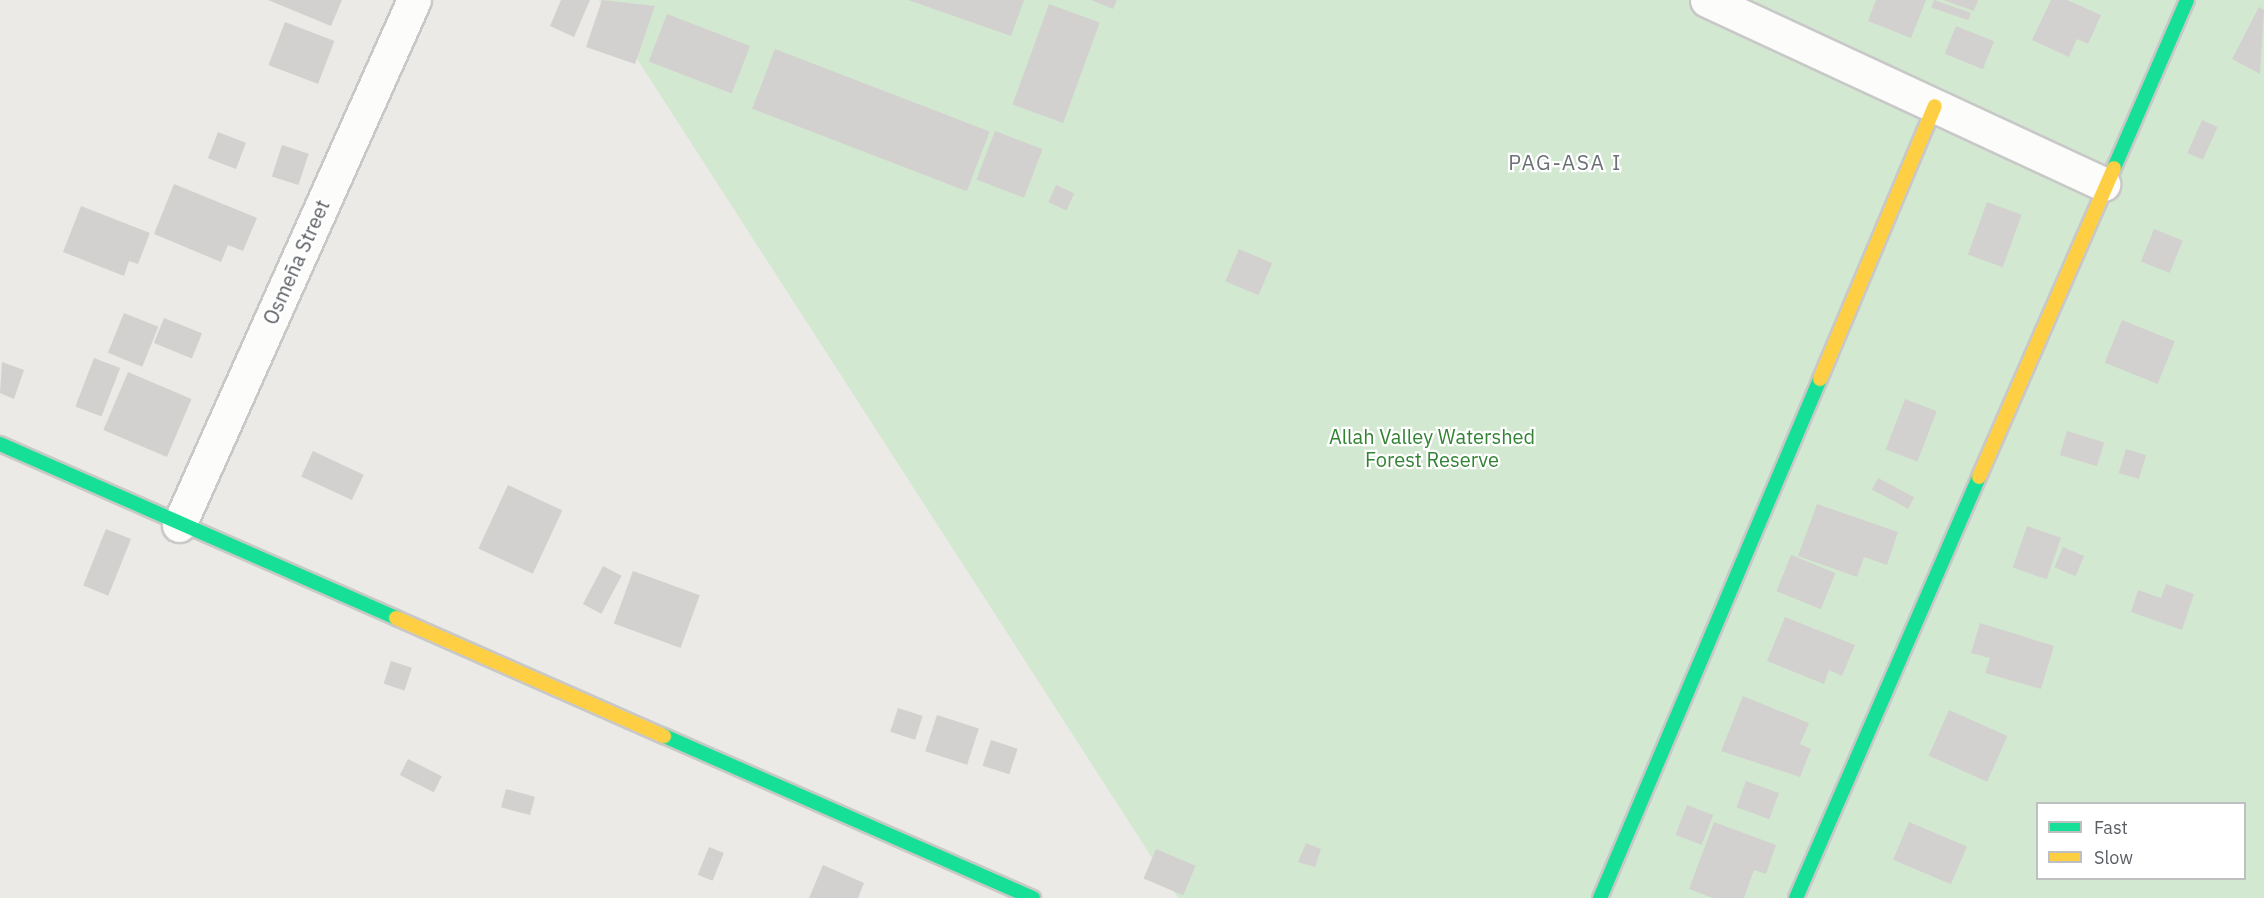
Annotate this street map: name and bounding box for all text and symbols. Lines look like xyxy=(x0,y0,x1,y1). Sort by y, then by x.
district label: PAG-ASA I xyxy=(1508,149,1622,175)
street label: Osmeña Street xyxy=(258,196,334,328)
park label: Allah Valley Watershed Forest Reserve xyxy=(1329,425,1535,472)
legend xyxy=(2036,802,2246,880)
text: Fast xyxy=(2094,816,2128,839)
text: Slow xyxy=(2094,846,2133,869)

